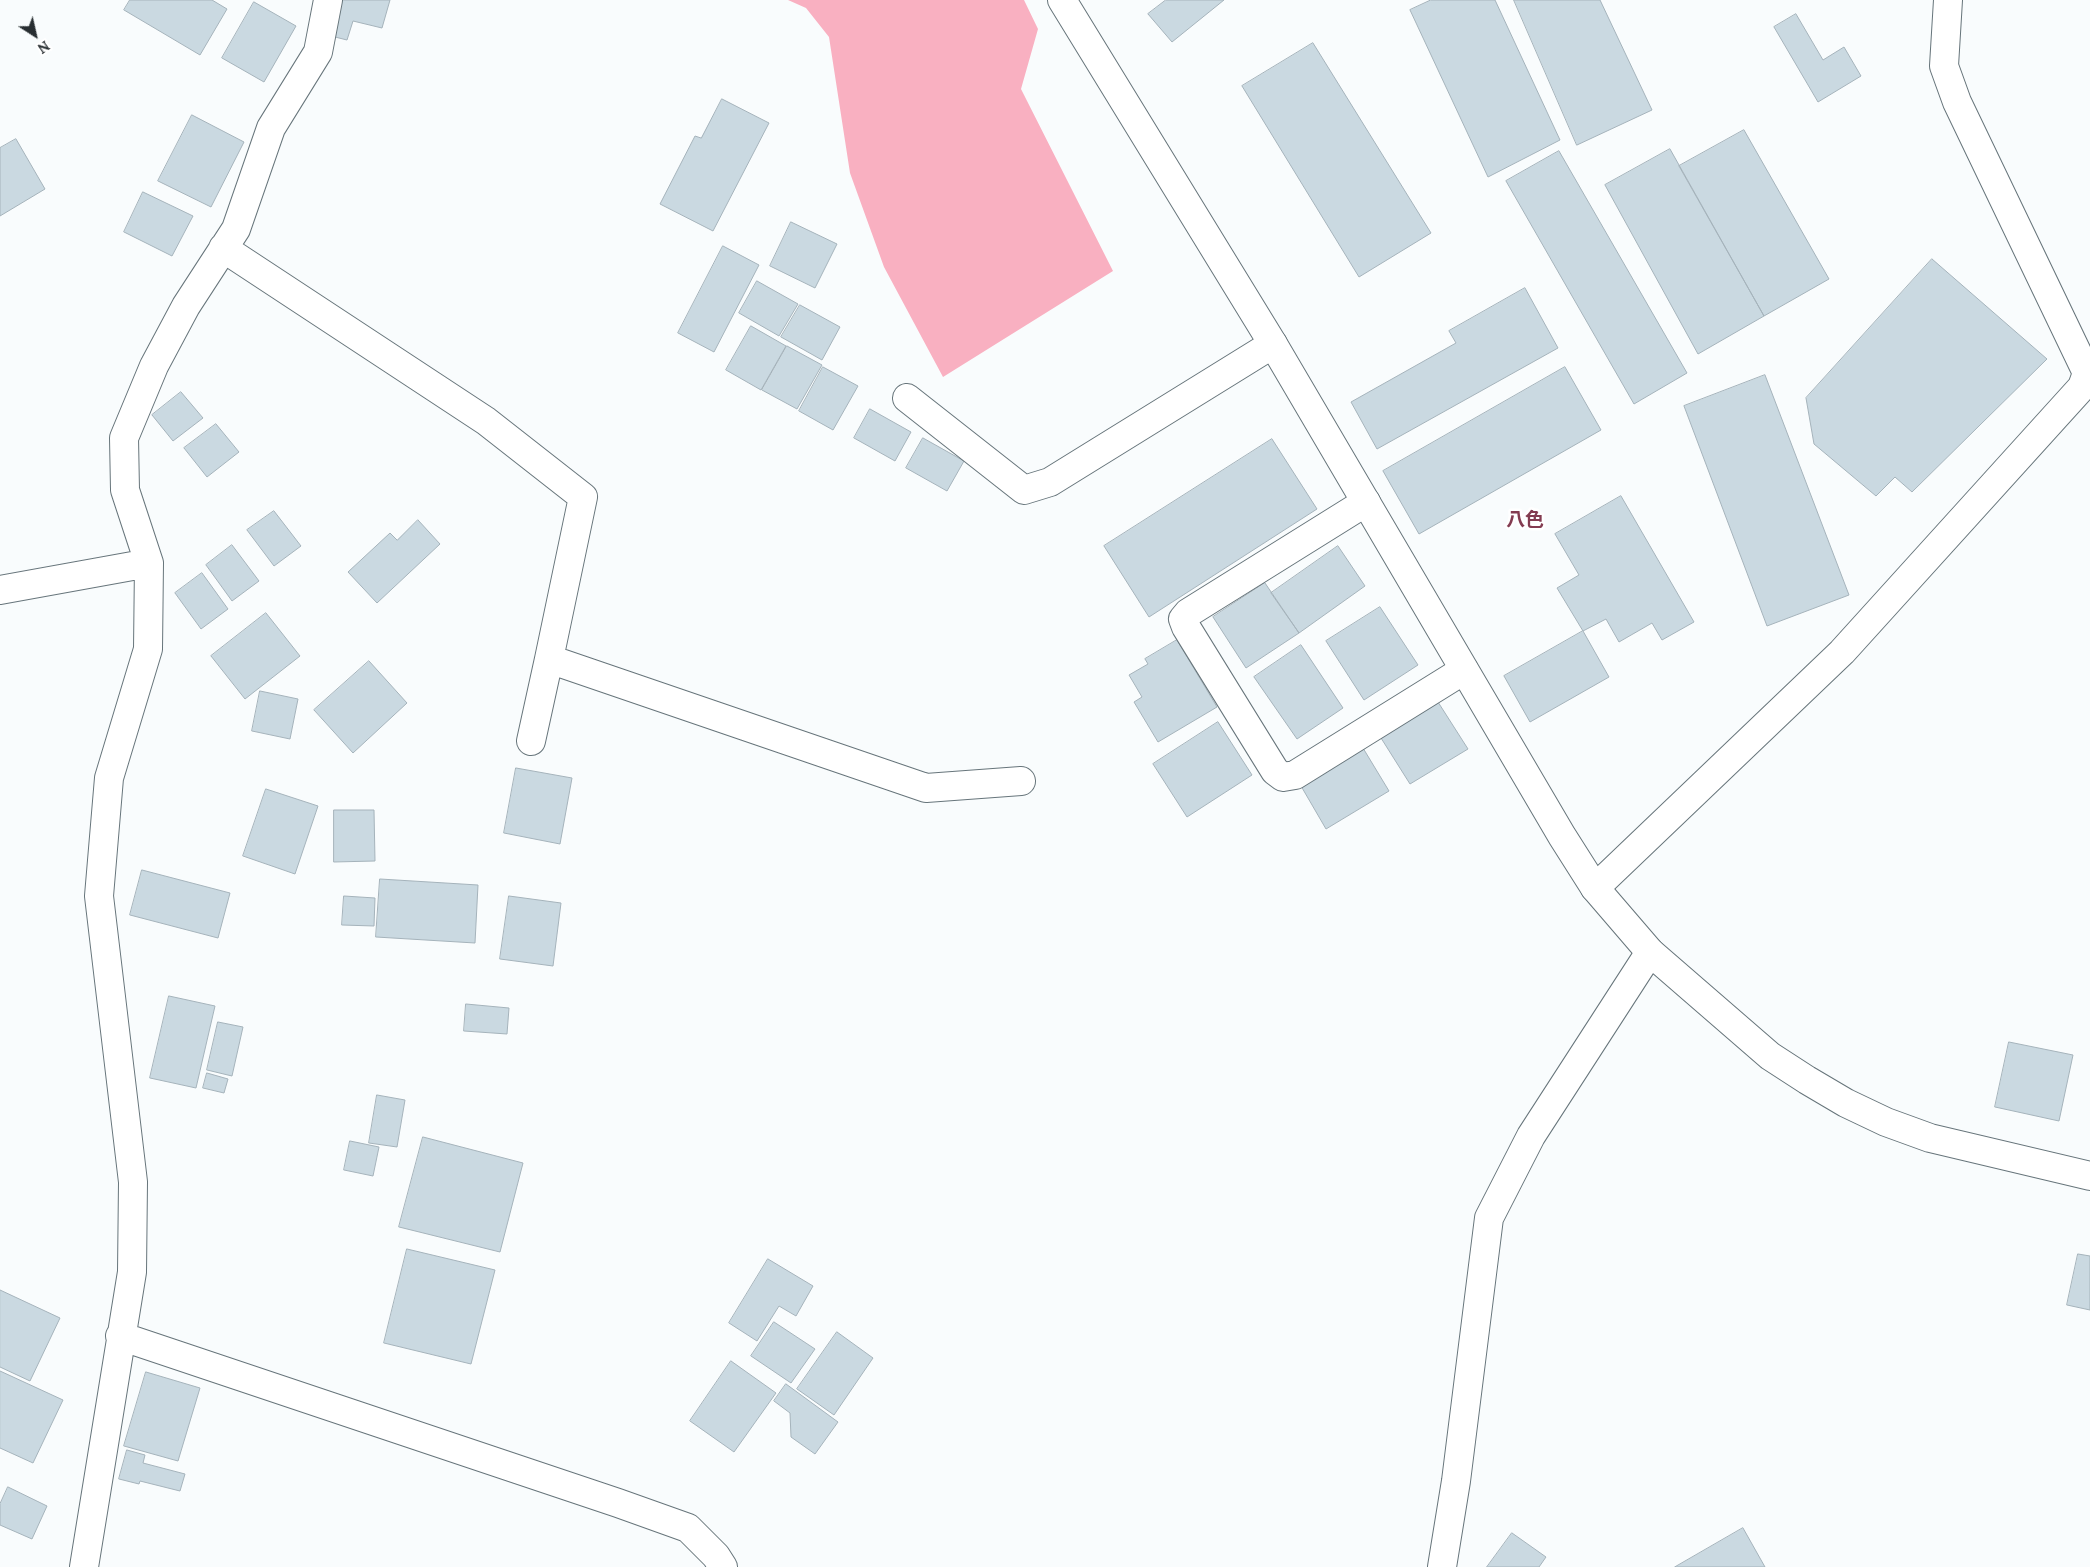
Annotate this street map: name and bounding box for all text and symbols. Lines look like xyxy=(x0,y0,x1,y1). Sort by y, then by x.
north arrow xyxy=(10,10,60,60)
text: N xyxy=(34,37,53,58)
district label: 八色 xyxy=(1506,510,1544,532)

